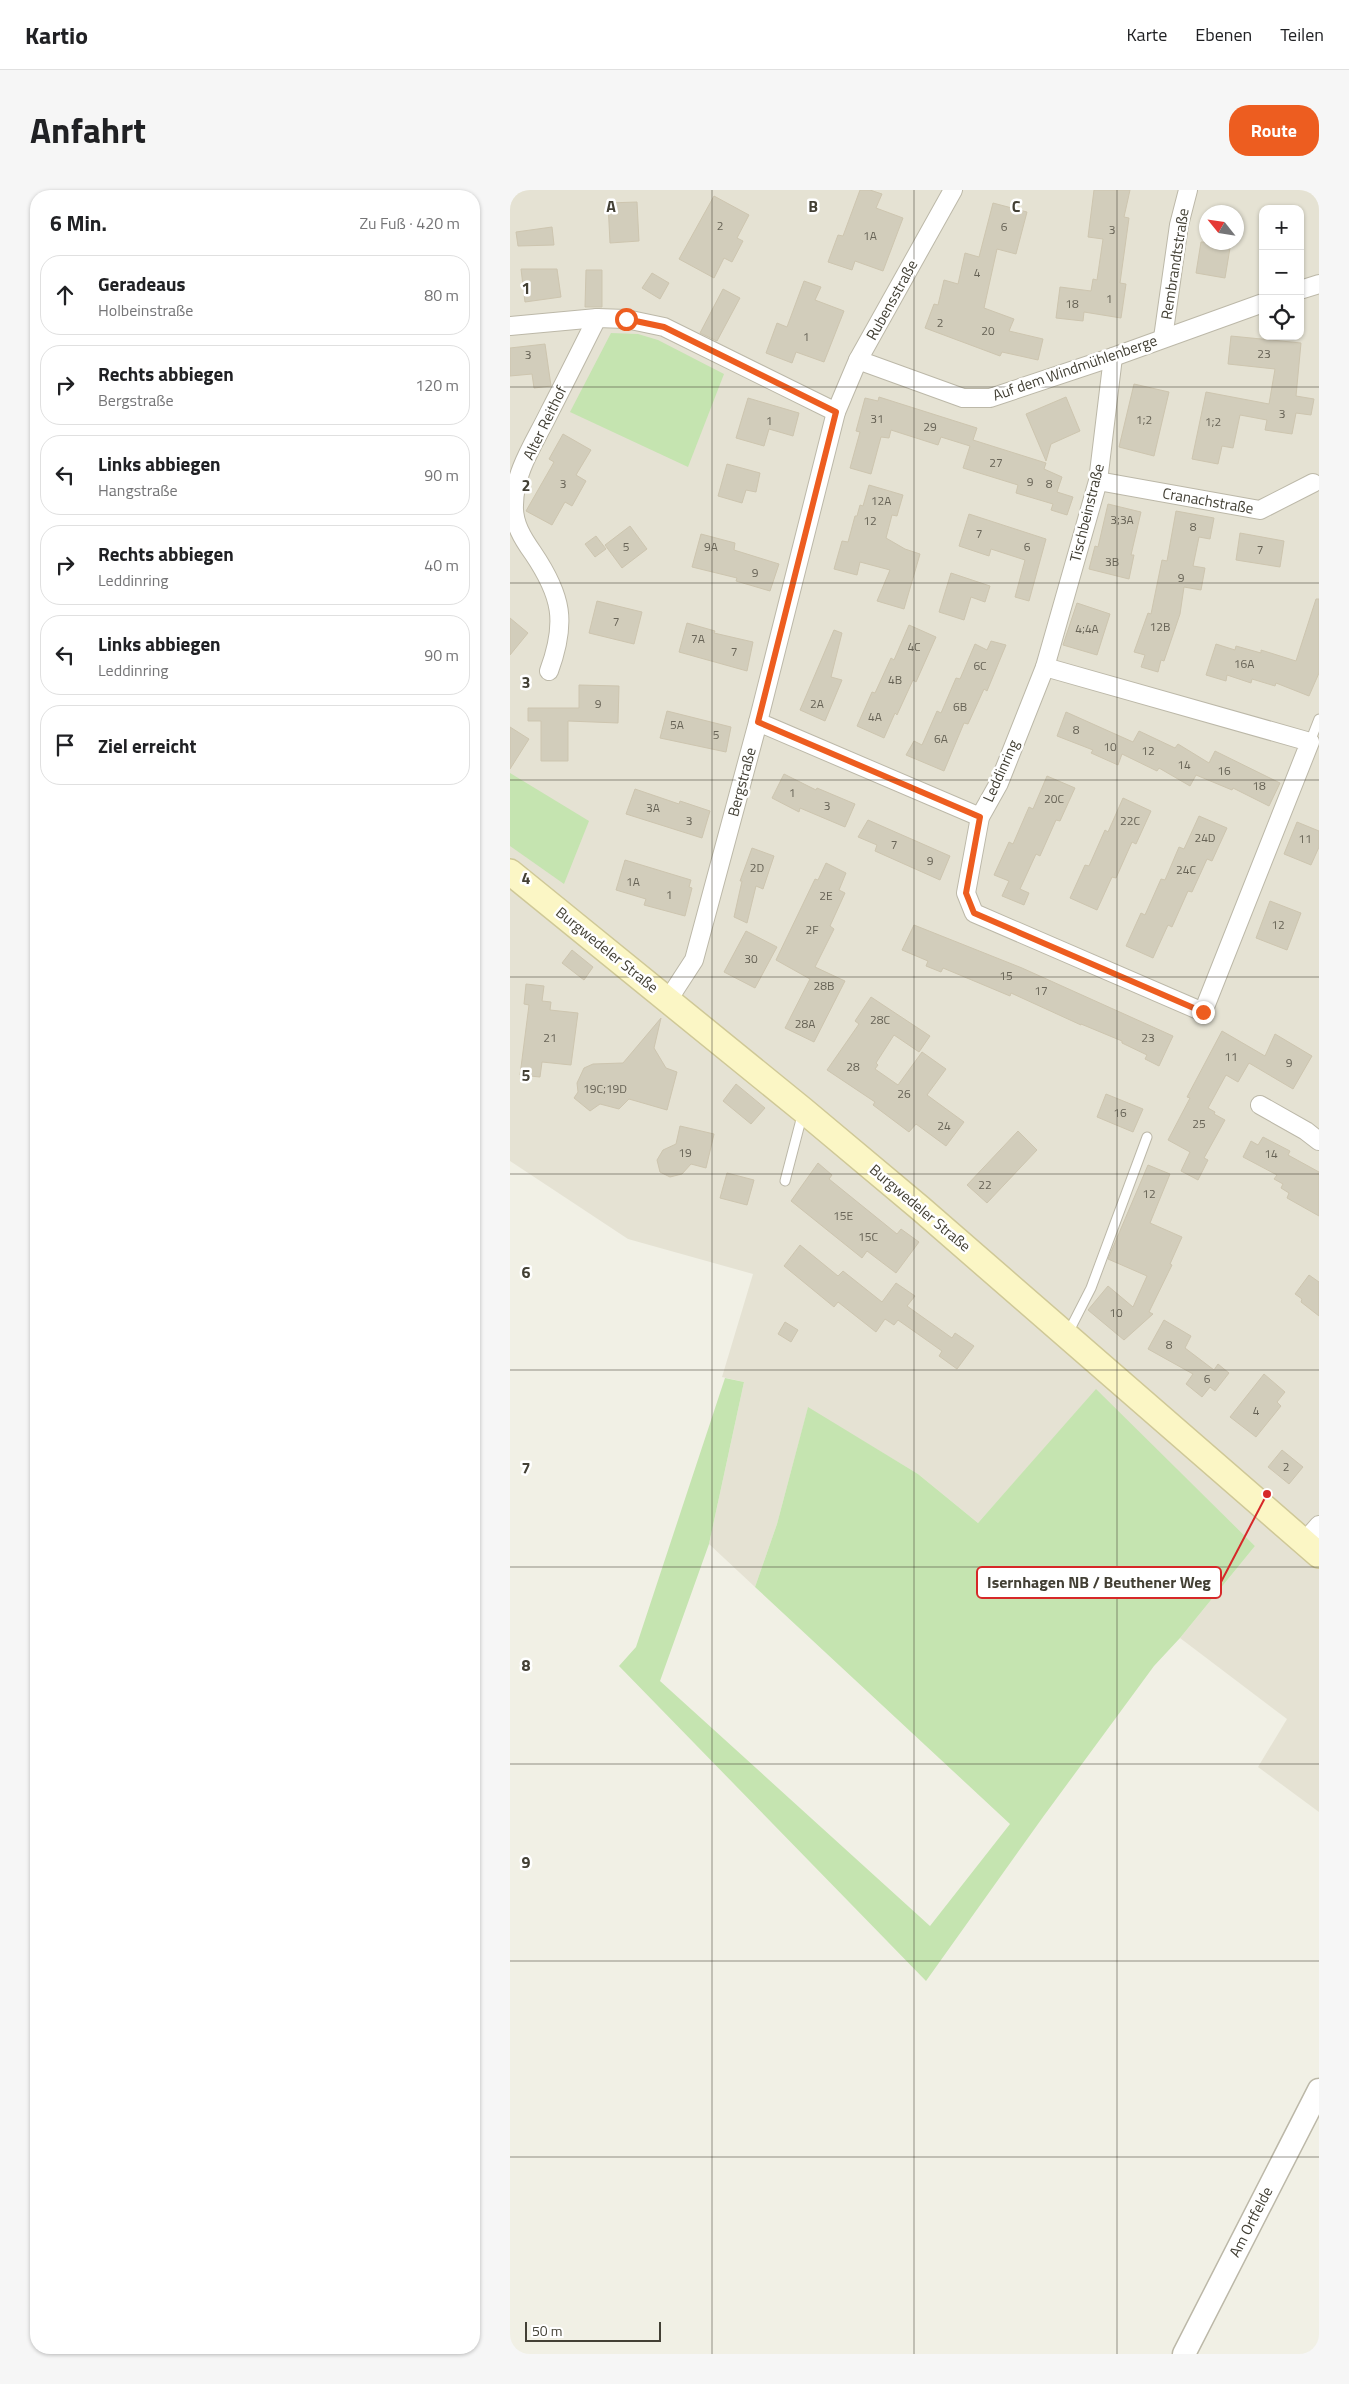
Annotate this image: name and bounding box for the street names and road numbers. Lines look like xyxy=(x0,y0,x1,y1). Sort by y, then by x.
street label: Rembrandtstraße xyxy=(1154,207,1195,321)
street label: Rubensstraße xyxy=(860,255,923,344)
street label: Auf dem Windmühlenberge xyxy=(990,329,1160,406)
street label: Alter Reithof xyxy=(517,382,572,464)
street label: Tischbeinstraße xyxy=(1063,461,1110,565)
street label: Cranachstraße xyxy=(1161,481,1255,520)
street label: Leddinring xyxy=(977,736,1025,806)
street label: Bergstraße xyxy=(721,745,762,819)
street label: Burgwedeler Straße xyxy=(551,901,664,998)
street label: Burgwedeler Straße xyxy=(865,1158,976,1257)
street label: Am Ortfelde xyxy=(1223,2182,1278,2261)

